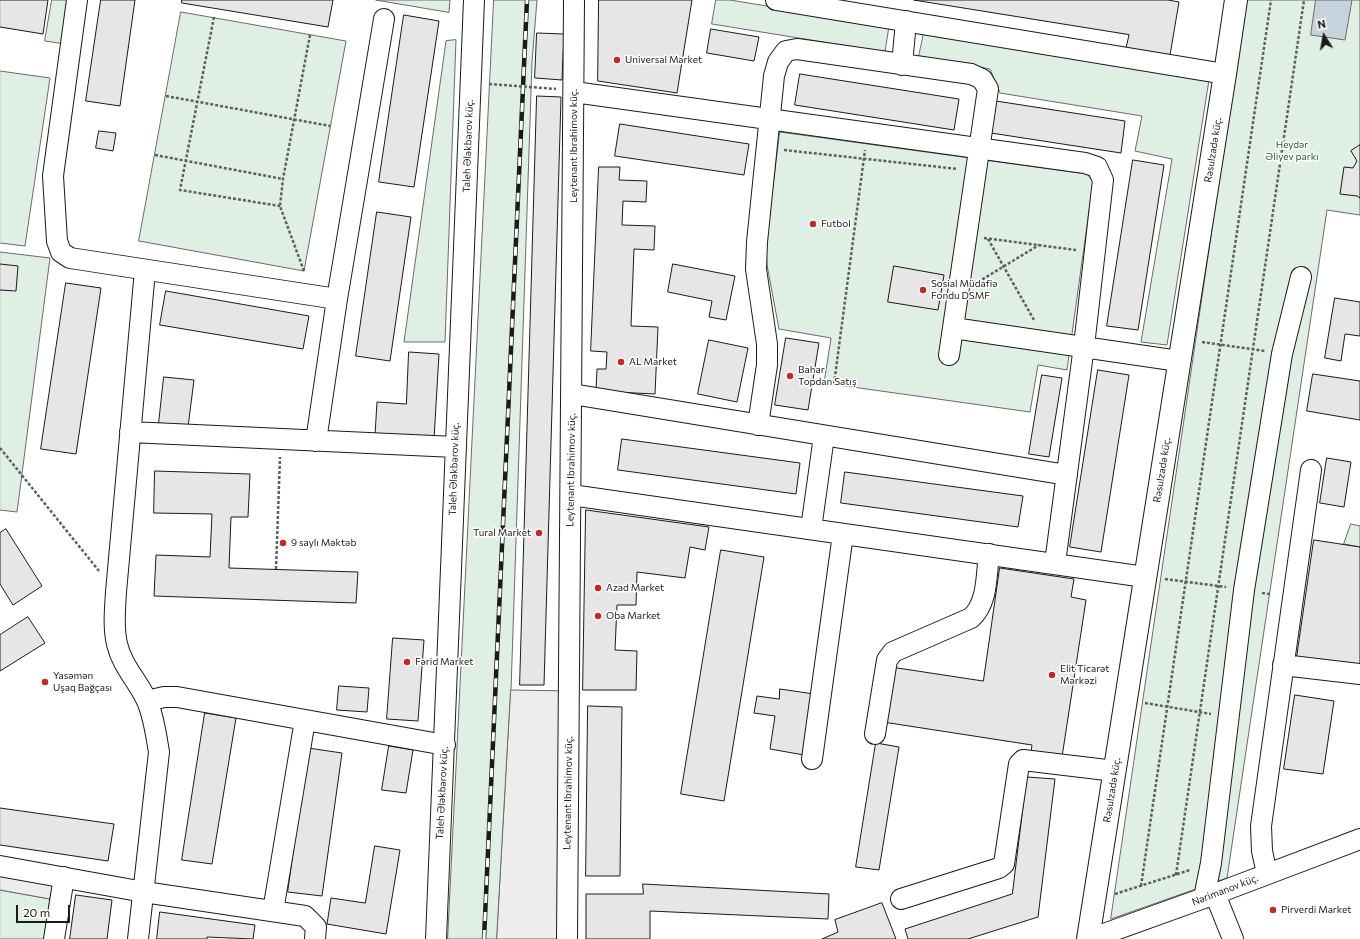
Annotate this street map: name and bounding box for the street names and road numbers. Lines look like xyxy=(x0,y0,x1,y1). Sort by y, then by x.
street label: Leytenant Ibrahimov küç. xyxy=(568,89,580,203)
street label: Taleh Ələkbərov küç. xyxy=(460,99,476,193)
street label: Rəsulzadə küç. xyxy=(1202,116,1224,184)
street label: Leytenant Ibrahimov küç. xyxy=(564,413,578,527)
street label: Taleh Ələkbərov küç. xyxy=(446,422,462,516)
street label: Rəsulzadə küç. xyxy=(1151,436,1173,504)
street label: Leytenant Ibrahimov küç. xyxy=(561,736,575,850)
street label: Taleh Ələkbərov küç. xyxy=(434,746,450,840)
street label: Rəsulzadə küç. xyxy=(1101,756,1123,824)
street label: Nərimanov küç. xyxy=(1190,872,1260,908)

